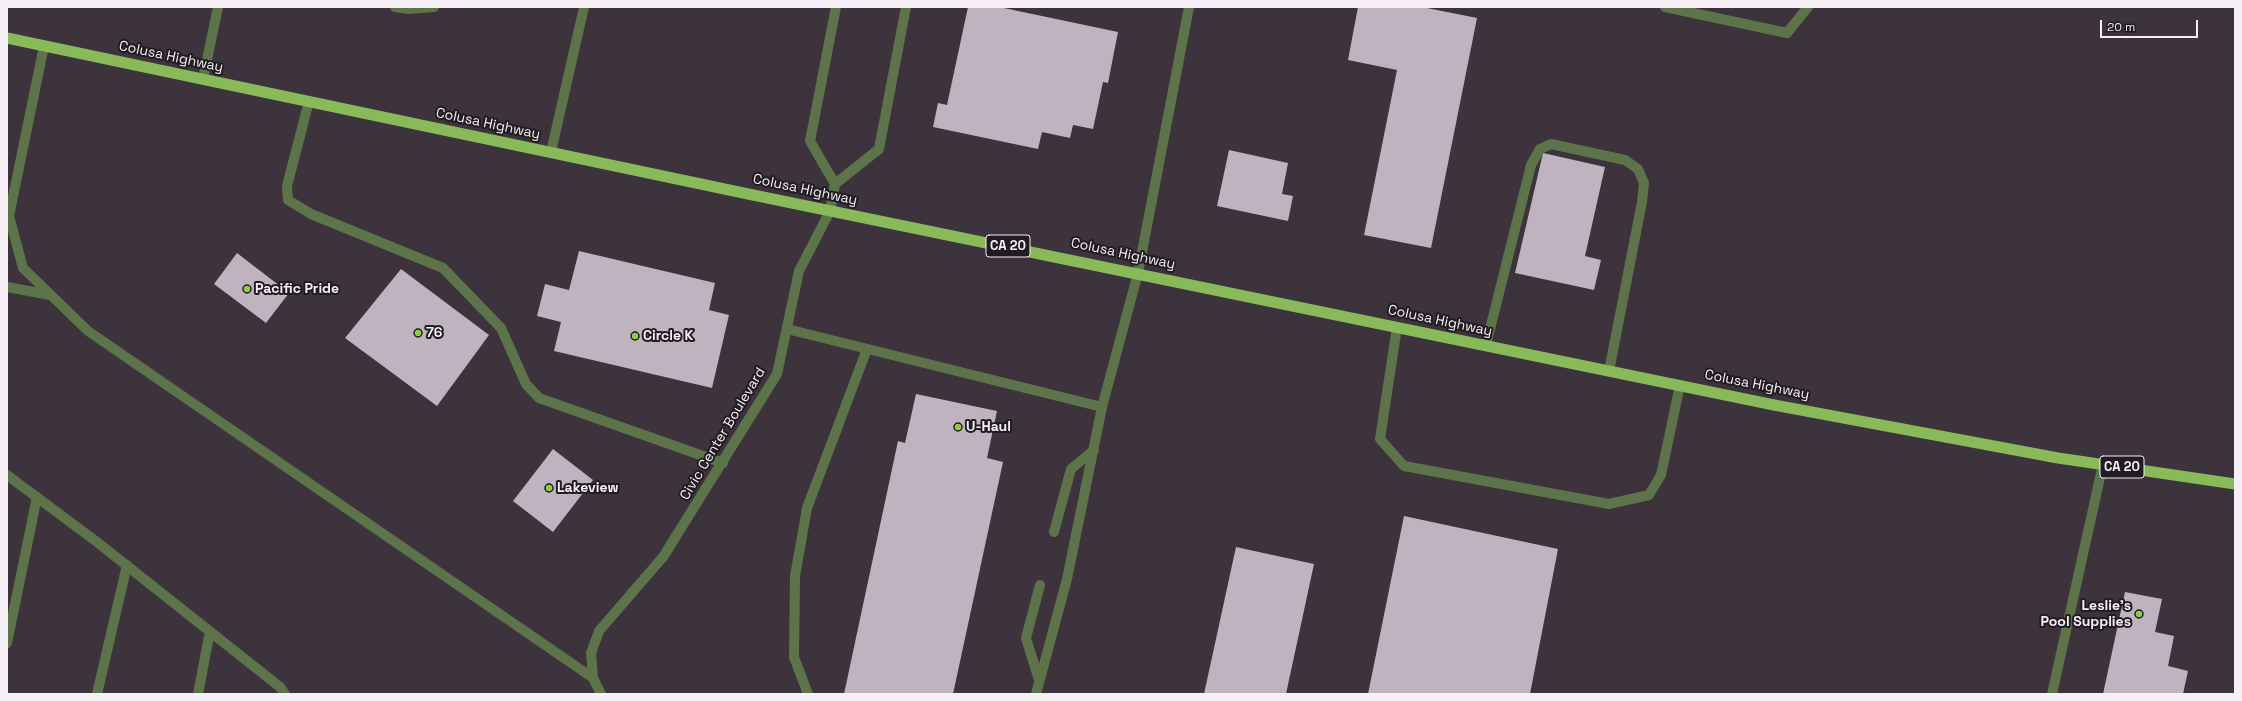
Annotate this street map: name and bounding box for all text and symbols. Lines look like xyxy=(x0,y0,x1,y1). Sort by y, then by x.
scale bar xyxy=(2102,12,2200,38)
text: 20 m xyxy=(2107,19,2135,35)
street label: Colusa Highway xyxy=(117,38,225,76)
street label: Colusa Highway xyxy=(434,105,542,143)
street label: Colusa Highway xyxy=(751,171,859,209)
road number: CA 20 xyxy=(986,235,1030,257)
street label: Colusa Highway xyxy=(1069,235,1177,273)
place label: Pacific Pride xyxy=(255,281,339,297)
marker: Pacific Pride xyxy=(242,284,252,294)
street label: Colusa Highway xyxy=(1386,302,1494,340)
place label: 76 xyxy=(426,325,442,341)
marker: 76 xyxy=(413,328,423,338)
place label: Circle K xyxy=(643,328,693,344)
marker: Circle K xyxy=(630,331,640,341)
street label: Civic Center Boulevard xyxy=(677,365,769,503)
street label: Colusa Highway xyxy=(1703,367,1811,403)
place label: U-Haul xyxy=(966,419,1011,435)
marker: U-Haul xyxy=(953,422,963,432)
road number: CA 20 xyxy=(2100,456,2144,478)
place label: Lakeview xyxy=(557,480,618,496)
marker: Lakeview xyxy=(544,483,554,493)
place label: Leslie's Pool Supplies xyxy=(2040,598,2131,630)
marker: Leslie's Pool Supplies xyxy=(2134,609,2144,619)

